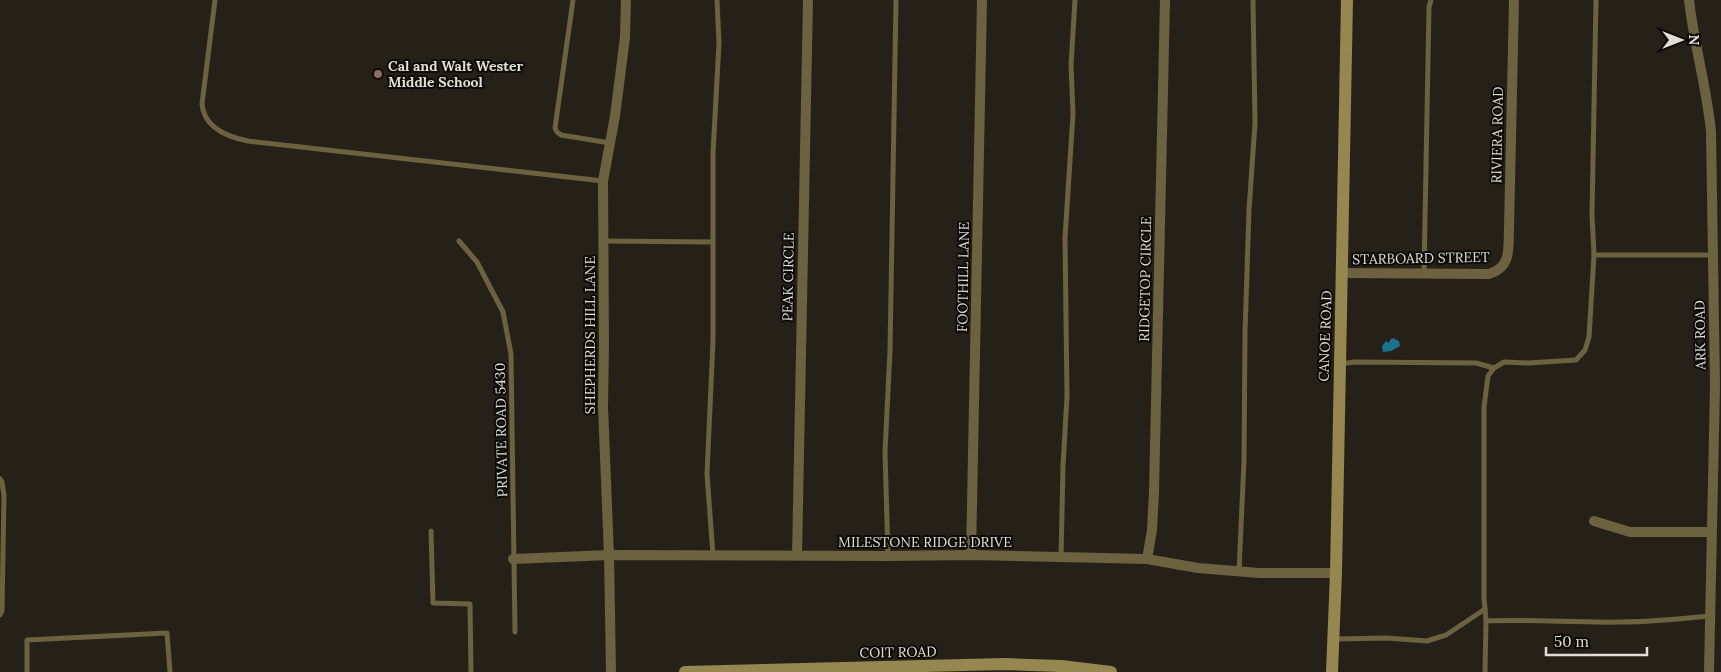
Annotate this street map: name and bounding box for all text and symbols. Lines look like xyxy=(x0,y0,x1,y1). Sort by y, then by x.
north arrow xyxy=(1656,15,1706,65)
text: N xyxy=(1685,35,1703,46)
place label: Cal and Walt Wester Middle School xyxy=(388,57,524,91)
marker: Cal and Walt Wester Middle School xyxy=(372,68,384,80)
street label: RIVIERA ROAD xyxy=(1487,86,1507,184)
street label: RIDGETOP CIRCLE xyxy=(1135,216,1155,342)
street label: FOOTHILL LANE xyxy=(953,221,973,332)
street label: PEAK CIRCLE xyxy=(778,232,798,322)
street label: STARBOARD STREET xyxy=(1352,248,1490,268)
street label: SHEPHERDS HILL LANE xyxy=(581,256,599,414)
street label: CANOE ROAD xyxy=(1314,290,1336,382)
street label: ARK ROAD xyxy=(1690,300,1710,371)
street label: PRIVATE ROAD 5430 xyxy=(491,363,511,497)
street label: MILESTONE RIDGE DRIVE xyxy=(838,533,1012,551)
scale bar xyxy=(1546,624,1647,656)
text: 50 m xyxy=(1554,632,1589,651)
street label: COIT ROAD xyxy=(859,642,937,662)

